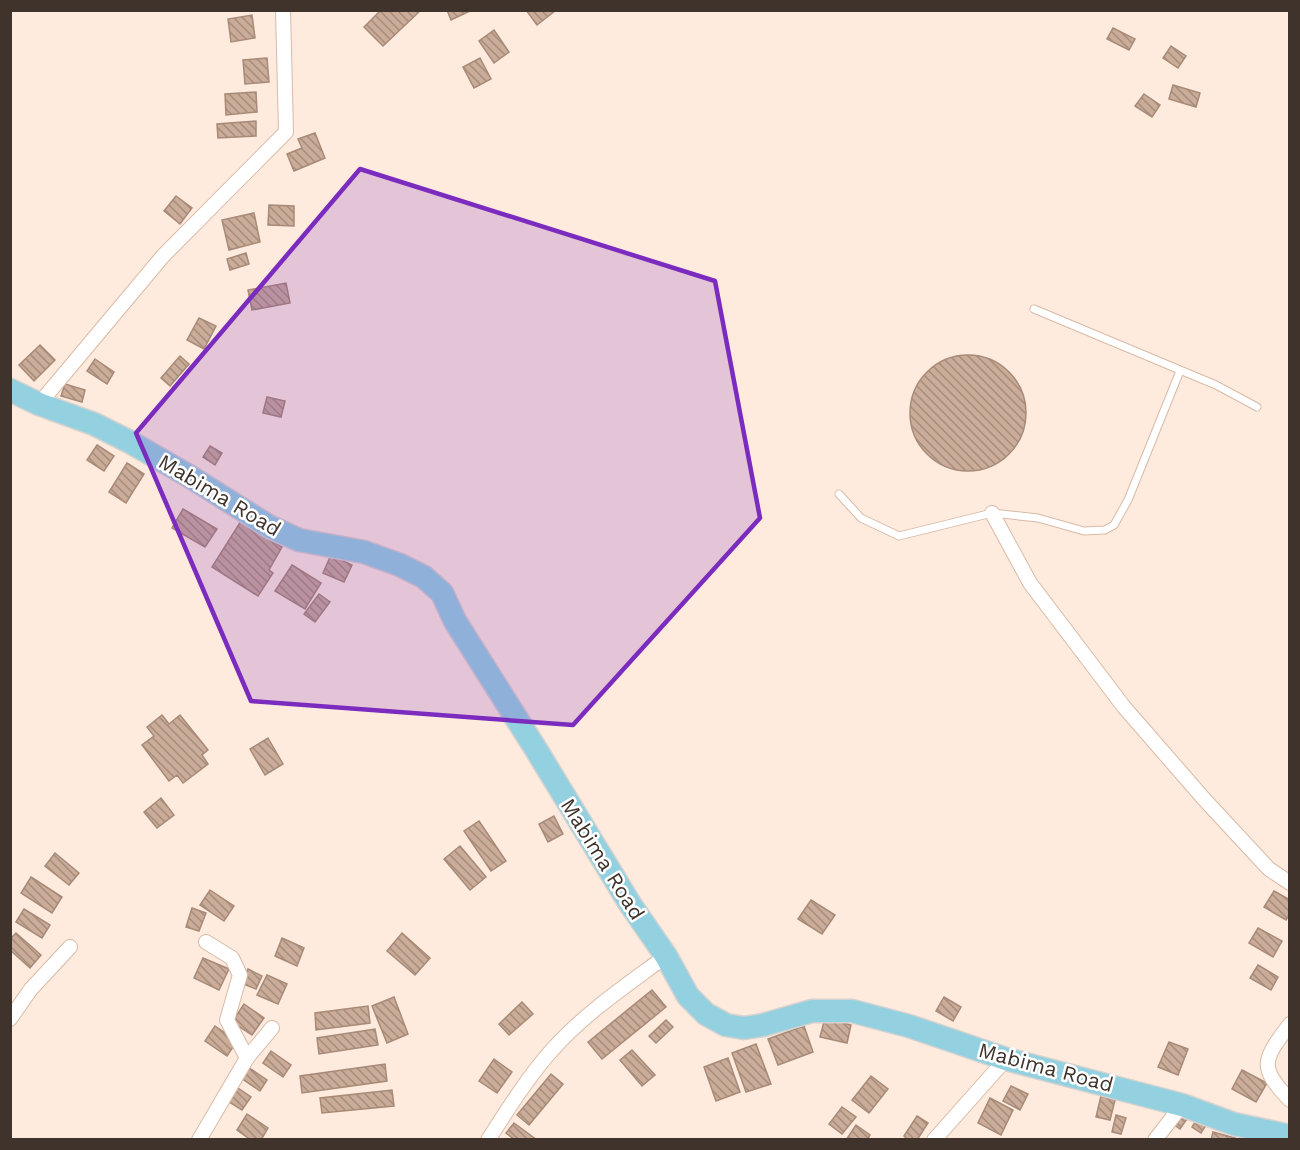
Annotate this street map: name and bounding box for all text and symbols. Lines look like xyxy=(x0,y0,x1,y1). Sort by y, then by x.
street label: Mabima Road xyxy=(154,449,286,541)
street label: Mabima Road xyxy=(556,794,650,924)
street label: Mabima Road xyxy=(976,1037,1116,1097)

